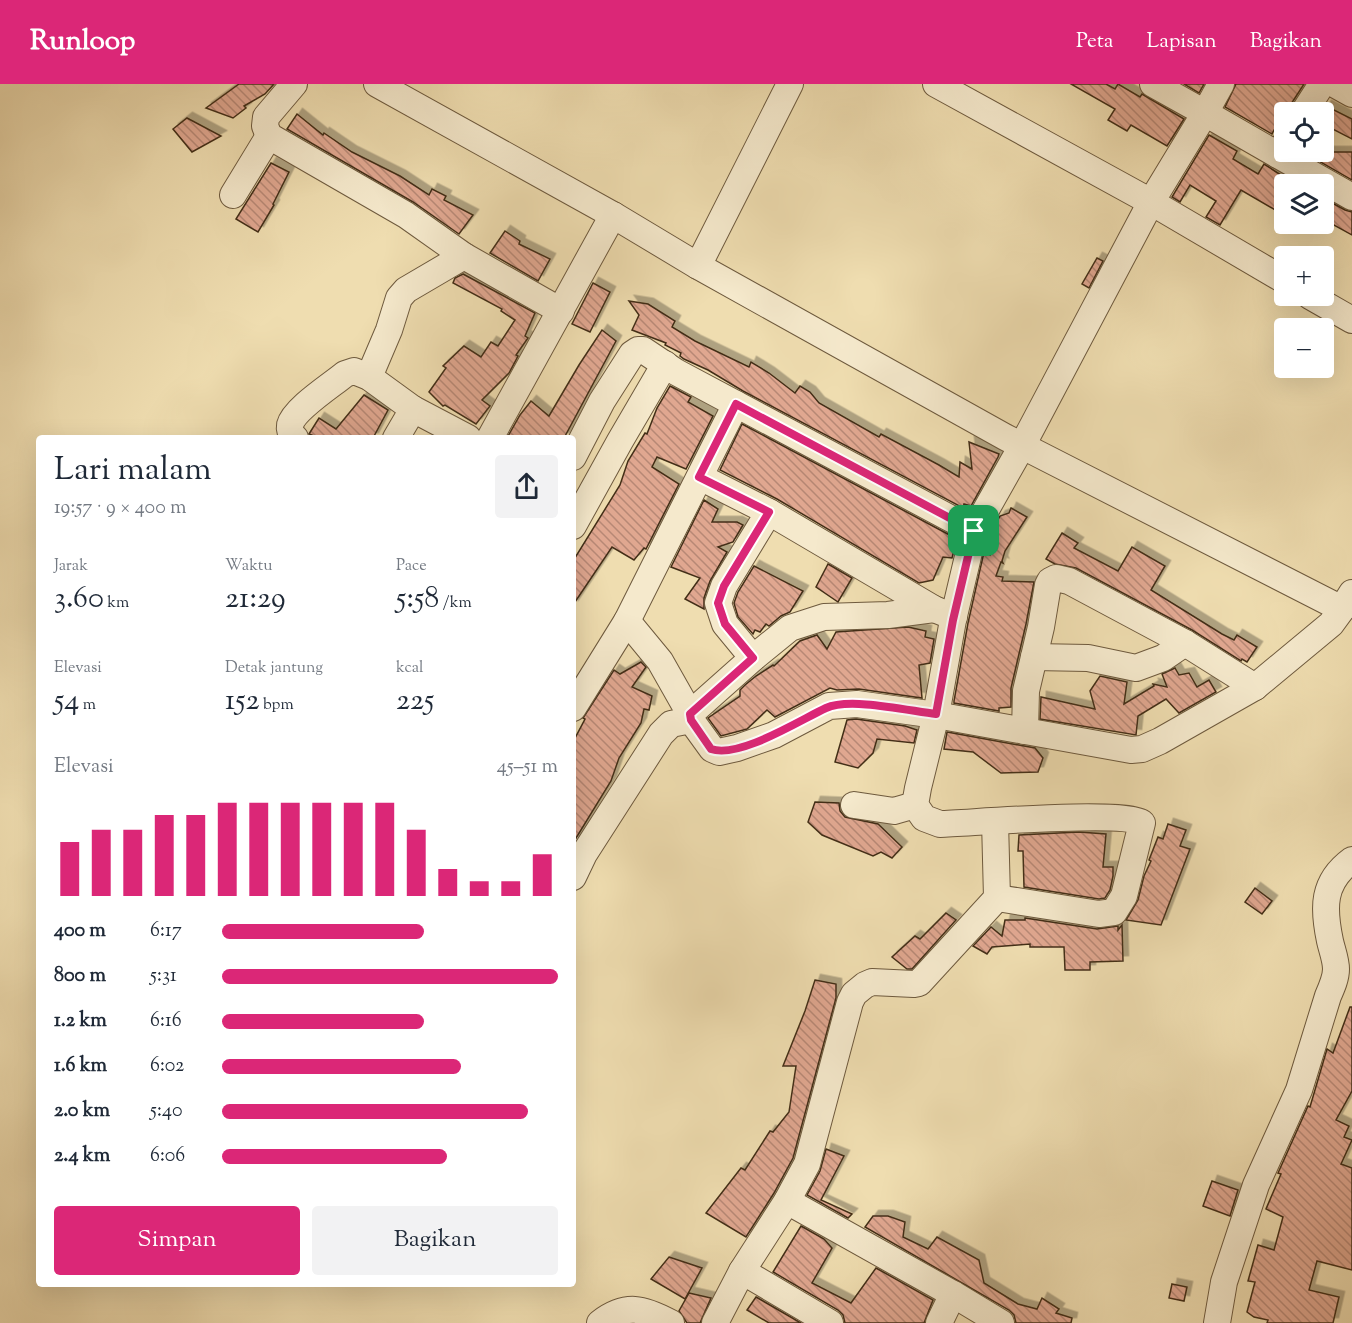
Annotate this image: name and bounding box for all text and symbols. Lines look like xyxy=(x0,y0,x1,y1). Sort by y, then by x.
text: Runloop xyxy=(30,22,135,62)
text: Peta xyxy=(1076,27,1114,57)
text: Lapisan xyxy=(1147,27,1217,57)
text: Bagikan xyxy=(1250,27,1322,57)
map controls xyxy=(1274,102,1334,378)
button: locate xyxy=(1274,102,1334,162)
button: layers xyxy=(1274,174,1334,234)
button: + xyxy=(1274,246,1334,306)
button: − xyxy=(1274,318,1334,378)
text: Lari malam xyxy=(54,447,212,495)
button: share xyxy=(495,455,558,518)
text: 19:57 · 9 × 400 m xyxy=(54,494,187,523)
pin xyxy=(948,505,999,556)
icon: arrive xyxy=(957,514,990,547)
text: Jarak xyxy=(54,555,88,578)
text: Waktu xyxy=(225,555,272,578)
text: Pace xyxy=(396,555,427,578)
text: 3.60 xyxy=(54,578,104,621)
text: 21:29 xyxy=(225,578,286,621)
text: 5:58 xyxy=(396,578,439,621)
text: km xyxy=(104,592,129,615)
text: /km xyxy=(439,592,472,615)
text: Elevasi xyxy=(54,657,102,680)
text: Detak jantung xyxy=(225,657,323,680)
text: kcal xyxy=(396,657,424,680)
text: 54 xyxy=(54,680,79,723)
text: 152 xyxy=(225,680,260,723)
text: 225 xyxy=(396,680,434,723)
text: m xyxy=(79,694,96,717)
text: bpm xyxy=(260,694,294,717)
text: Elevasi xyxy=(54,753,114,782)
text: 45–51 m xyxy=(497,753,558,782)
text: 400 m xyxy=(54,917,106,946)
text: 6:17 xyxy=(150,917,182,946)
text: 800 m xyxy=(54,962,106,991)
text: 5:31 xyxy=(150,962,177,991)
text: 1.2 km xyxy=(54,1007,107,1036)
text: 6:16 xyxy=(150,1007,182,1036)
text: 1.6 km xyxy=(54,1052,107,1081)
text: 6:02 xyxy=(150,1052,184,1081)
text: 2.0 km xyxy=(54,1097,110,1126)
text: 5:40 xyxy=(150,1097,183,1126)
text: 2.4 km xyxy=(54,1142,110,1171)
text: 6:06 xyxy=(150,1142,185,1171)
button: Simpan xyxy=(54,1206,300,1275)
button: Bagikan xyxy=(312,1206,558,1275)

